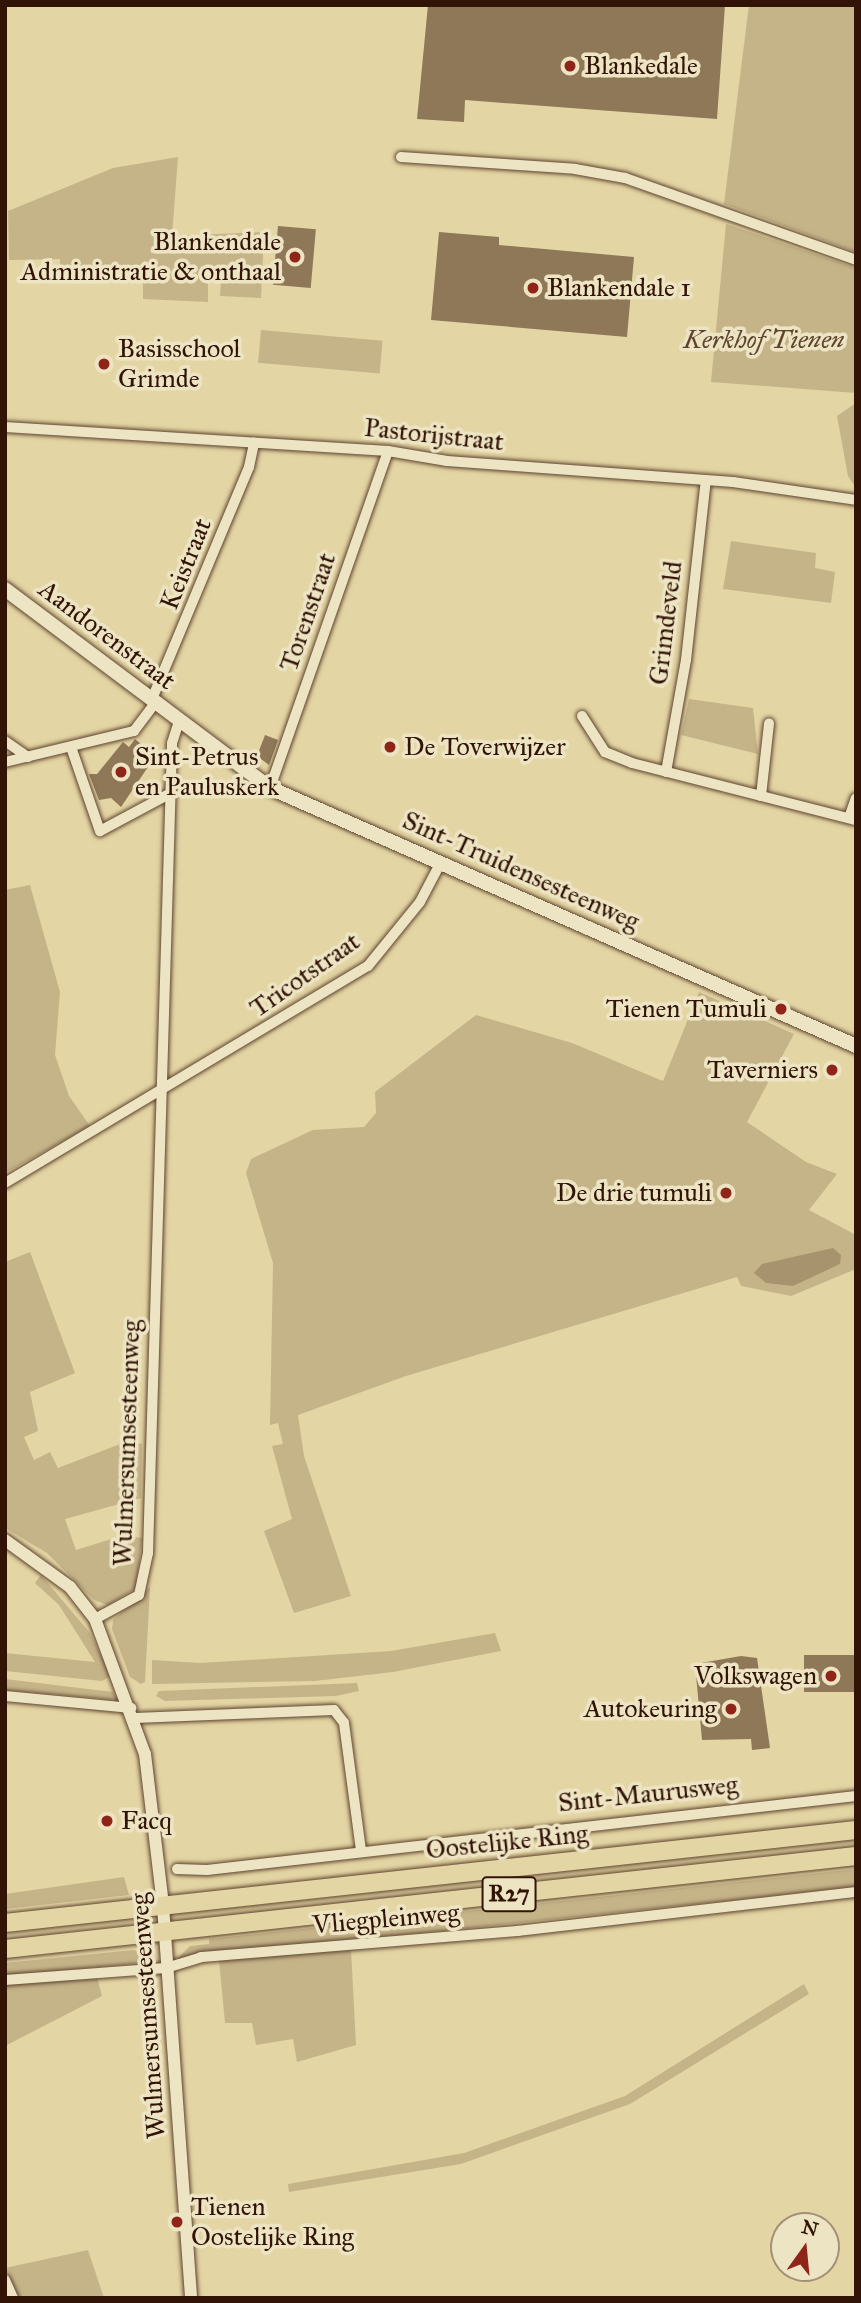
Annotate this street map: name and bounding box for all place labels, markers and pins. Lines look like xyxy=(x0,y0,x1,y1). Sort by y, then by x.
place label: Blankedale xyxy=(584,50,698,82)
marker: Blankedale xyxy=(562,58,578,74)
place label: Blankendale Administratie & onthaal xyxy=(21,226,281,288)
marker: Blankendale Administratie & onthaal xyxy=(287,249,303,265)
place label: Blankendale 1 xyxy=(547,272,691,304)
marker: Blankendale 1 xyxy=(525,280,541,296)
place label: Basisschool Grimde xyxy=(118,333,241,394)
marker: Basisschool Grimde xyxy=(96,356,112,372)
place label: De Toverwijzer xyxy=(404,731,566,763)
marker: De Toverwijzer xyxy=(382,739,398,755)
place label: Sint-Petrus en Pauluskerk xyxy=(135,741,279,802)
marker: Sint-Petrus en Pauluskerk xyxy=(113,764,129,780)
place label: Tienen Tumuli xyxy=(606,993,767,1025)
marker: Tienen Tumuli xyxy=(773,1001,789,1017)
place label: Taverniers xyxy=(707,1054,818,1086)
marker: Taverniers xyxy=(824,1062,840,1078)
place label: De drie tumuli xyxy=(556,1177,712,1209)
marker: De drie tumuli xyxy=(718,1185,734,1201)
place label: Volkswagen xyxy=(694,1660,817,1692)
marker: Volkswagen xyxy=(823,1668,839,1684)
place label: Autokeuring xyxy=(584,1693,717,1725)
marker: Autokeuring xyxy=(723,1701,739,1717)
place label: Facq xyxy=(121,1805,172,1837)
marker: Facq xyxy=(99,1813,115,1829)
place label: Tienen Oostelijke Ring xyxy=(191,2191,354,2252)
marker: Tienen Oostelijke Ring xyxy=(169,2214,185,2230)

